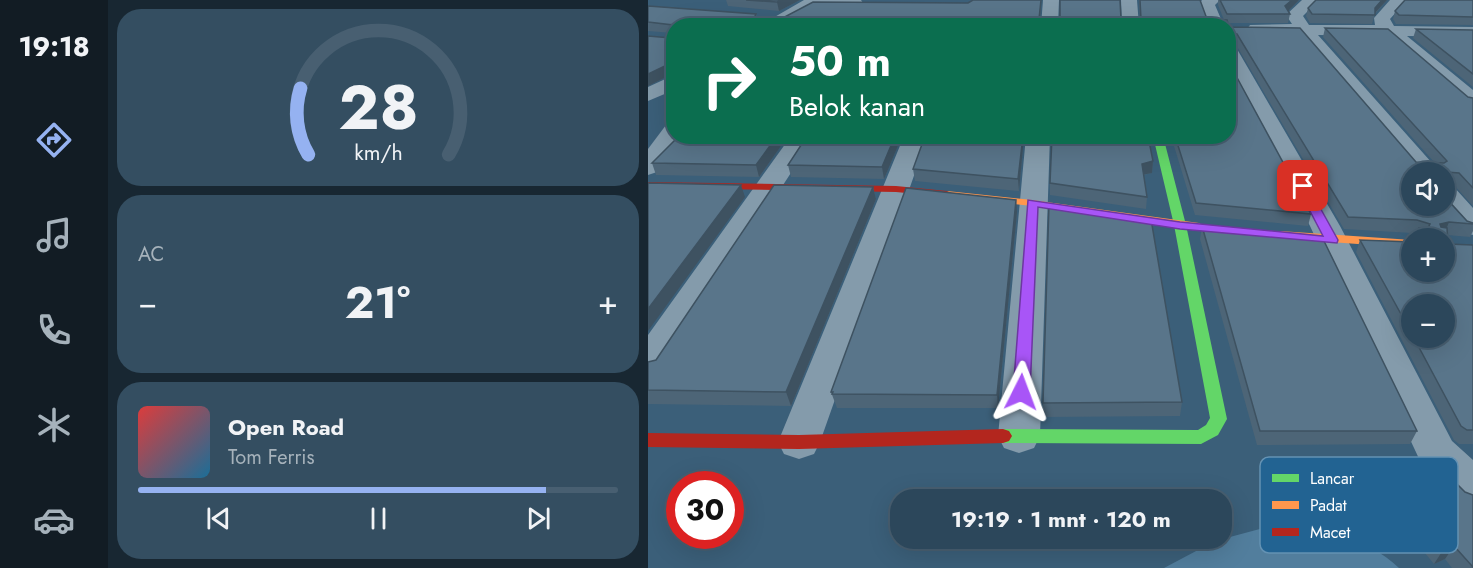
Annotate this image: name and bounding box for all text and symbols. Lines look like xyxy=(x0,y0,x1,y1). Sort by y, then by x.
text: 19:18 xyxy=(18,27,90,66)
text: 50 m xyxy=(789,31,891,92)
icon: right xyxy=(690,42,768,120)
text: 28 xyxy=(338,62,418,152)
text: Belok kanan xyxy=(789,87,925,126)
icon: directions xyxy=(33,119,75,161)
text: km/h xyxy=(354,137,402,168)
pin xyxy=(1277,160,1328,211)
map controls xyxy=(1401,162,1455,348)
button: sound xyxy=(1401,162,1455,216)
icon: arrive xyxy=(1286,169,1319,202)
icon: music xyxy=(33,214,75,256)
button: + xyxy=(1401,228,1455,282)
text: AC xyxy=(138,240,164,269)
text: 21° xyxy=(345,270,410,335)
text: − xyxy=(138,279,157,326)
text: + xyxy=(598,279,618,326)
button: − xyxy=(1401,294,1455,348)
icon: phone xyxy=(33,309,75,351)
position arrow xyxy=(989,360,1053,424)
icon: climate xyxy=(33,404,75,446)
text: Open Road xyxy=(228,411,344,443)
text: Tom Ferris xyxy=(228,443,315,472)
legend xyxy=(1260,457,1458,553)
text: Lancar xyxy=(1310,467,1355,490)
speed limit sign: 30 xyxy=(666,471,744,549)
text: Padat xyxy=(1310,494,1347,517)
icon: car xyxy=(33,499,75,541)
icon: previous xyxy=(202,502,235,535)
icon: pause xyxy=(362,502,395,535)
icon: next xyxy=(522,502,555,535)
text: 19:19 · 1 mnt · 120 m xyxy=(951,503,1171,535)
text: Macet xyxy=(1310,521,1351,544)

